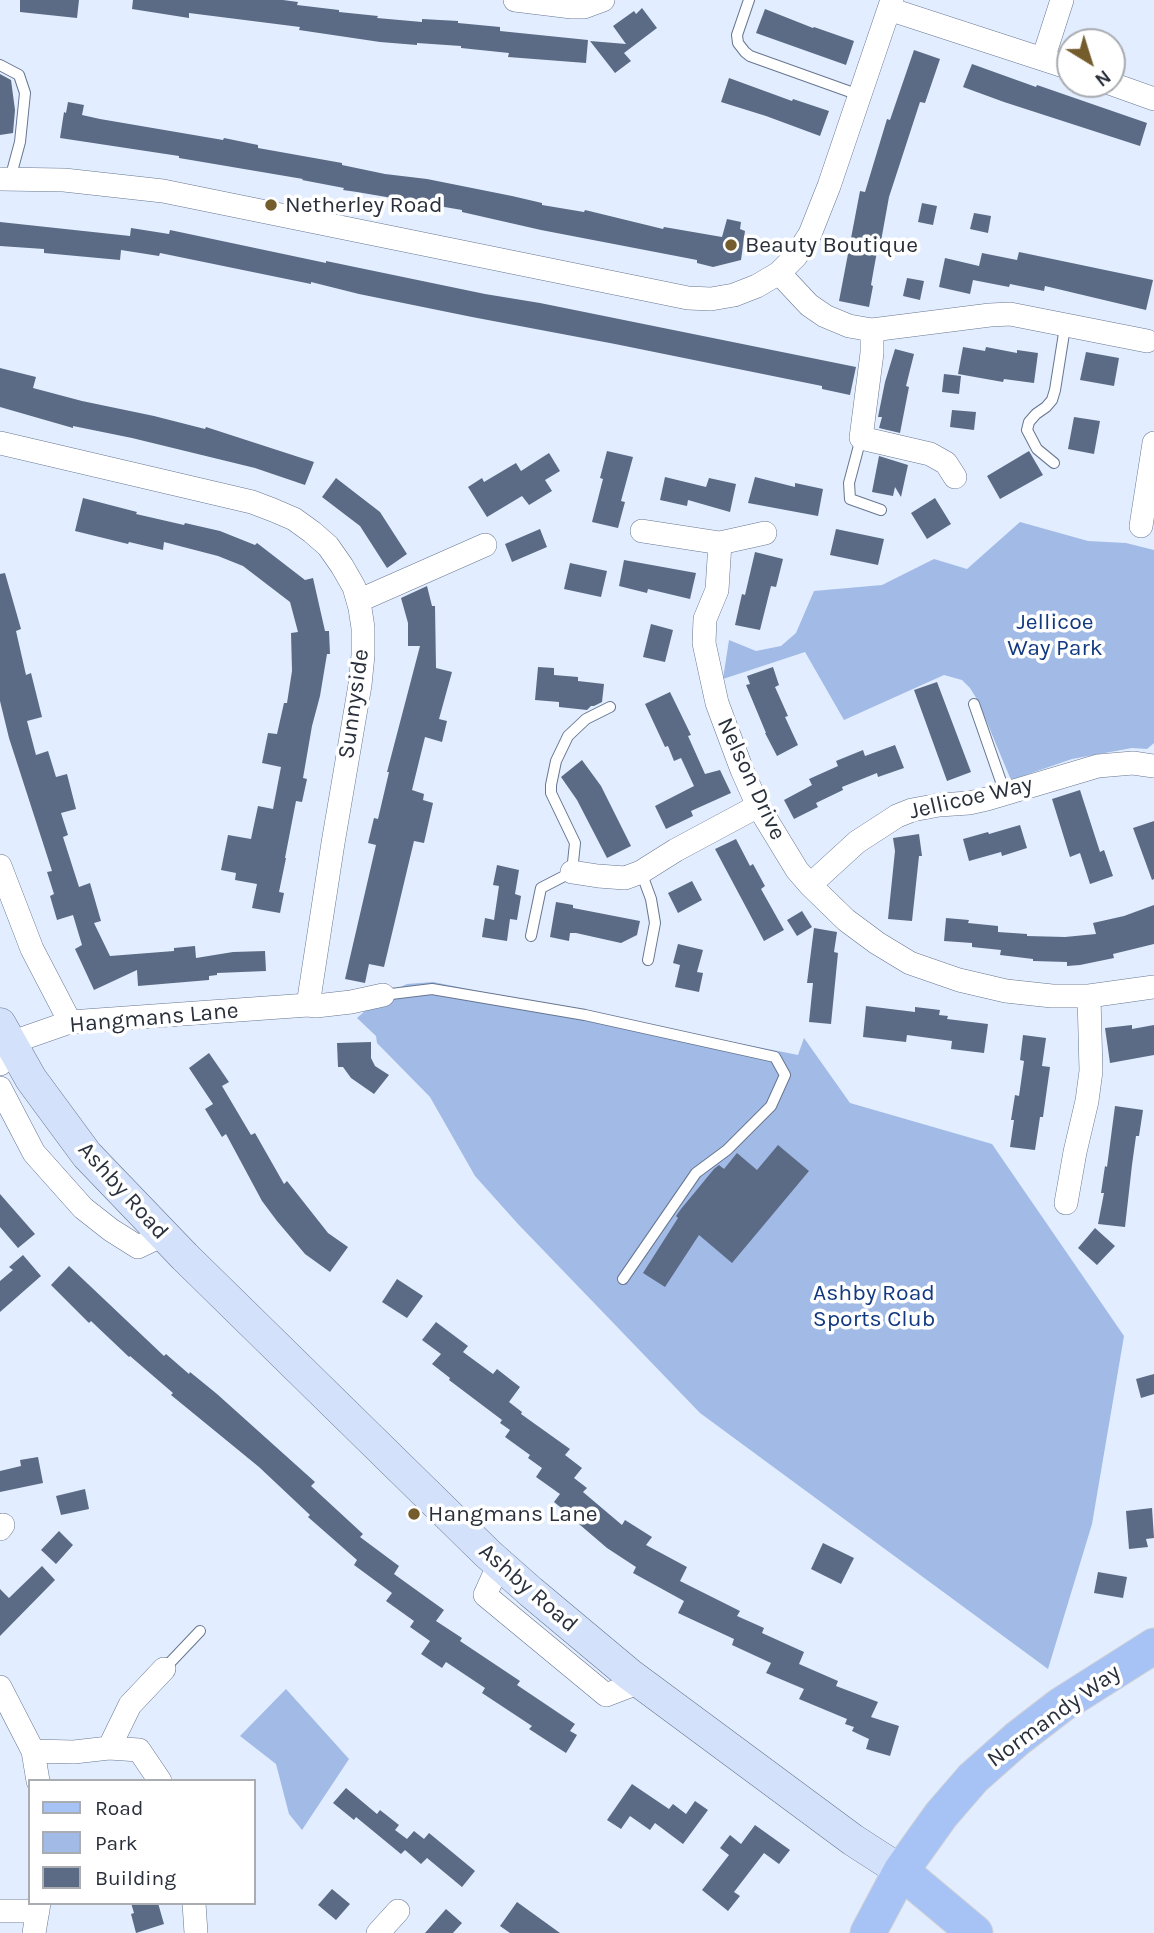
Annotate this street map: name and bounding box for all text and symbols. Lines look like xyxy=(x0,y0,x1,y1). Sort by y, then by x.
north arrow xyxy=(1056,28,1126,98)
text: N xyxy=(1091,65,1115,91)
place label: Netherley Road xyxy=(285,191,443,219)
marker: Netherley Road xyxy=(263,197,279,213)
place label: Beauty Boutique xyxy=(745,231,918,259)
marker: Beauty Boutique xyxy=(723,237,739,253)
park label: Jellicoe Way Park xyxy=(1007,608,1103,662)
street label: Sunnyside xyxy=(333,647,375,761)
street label: Nelson Drive xyxy=(711,713,791,845)
street label: Jellicoe Way xyxy=(907,770,1035,826)
street label: Hangmans Lane xyxy=(68,997,240,1039)
street label: Ashby Road xyxy=(72,1136,174,1246)
park label: Ashby Road Sports Club xyxy=(813,1279,935,1333)
place label: Hangmans Lane xyxy=(428,1500,598,1528)
marker: Hangmans Lane xyxy=(406,1506,422,1522)
street label: Ashby Road xyxy=(473,1538,583,1638)
street label: Normandy Way xyxy=(982,1658,1126,1774)
legend xyxy=(28,1779,256,1905)
text: Road xyxy=(95,1796,143,1820)
text: Park xyxy=(95,1831,138,1855)
text: Building xyxy=(95,1866,176,1890)

